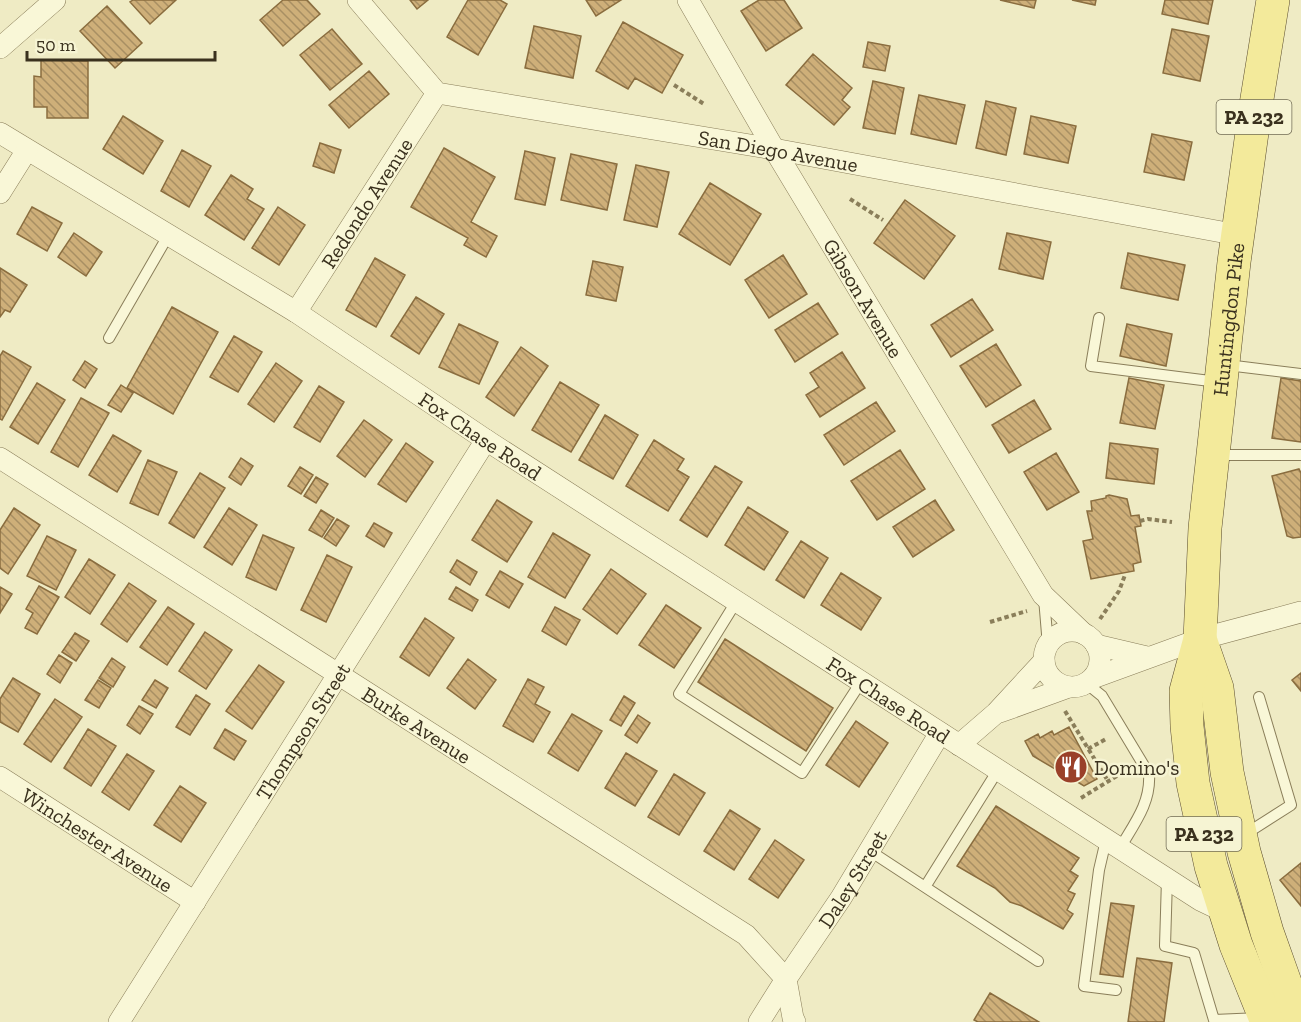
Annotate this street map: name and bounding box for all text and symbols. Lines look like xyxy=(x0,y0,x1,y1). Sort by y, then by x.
scale bar xyxy=(27,24,214,62)
text: 50 m xyxy=(36,34,76,56)
road number: PA 232 xyxy=(1216,100,1292,134)
street label: San Diego Avenue xyxy=(696,124,860,177)
street label: Redondo Avenue xyxy=(315,133,418,273)
street label: Gibson Avenue xyxy=(818,234,909,362)
street label: Huntingdon Pike xyxy=(1207,241,1249,397)
street label: Fox Chase Road xyxy=(414,386,547,485)
street label: Fox Chase Road xyxy=(822,651,955,749)
street label: Thompson Street xyxy=(250,658,355,804)
street label: Burke Avenue xyxy=(358,681,476,769)
restaurant icon: Domino's xyxy=(1053,749,1089,785)
place label: Domino's xyxy=(1094,755,1179,780)
street label: Winchester Avenue xyxy=(17,782,178,897)
road number: PA 232 xyxy=(1166,817,1242,851)
street label: Daley Street xyxy=(812,825,892,932)

